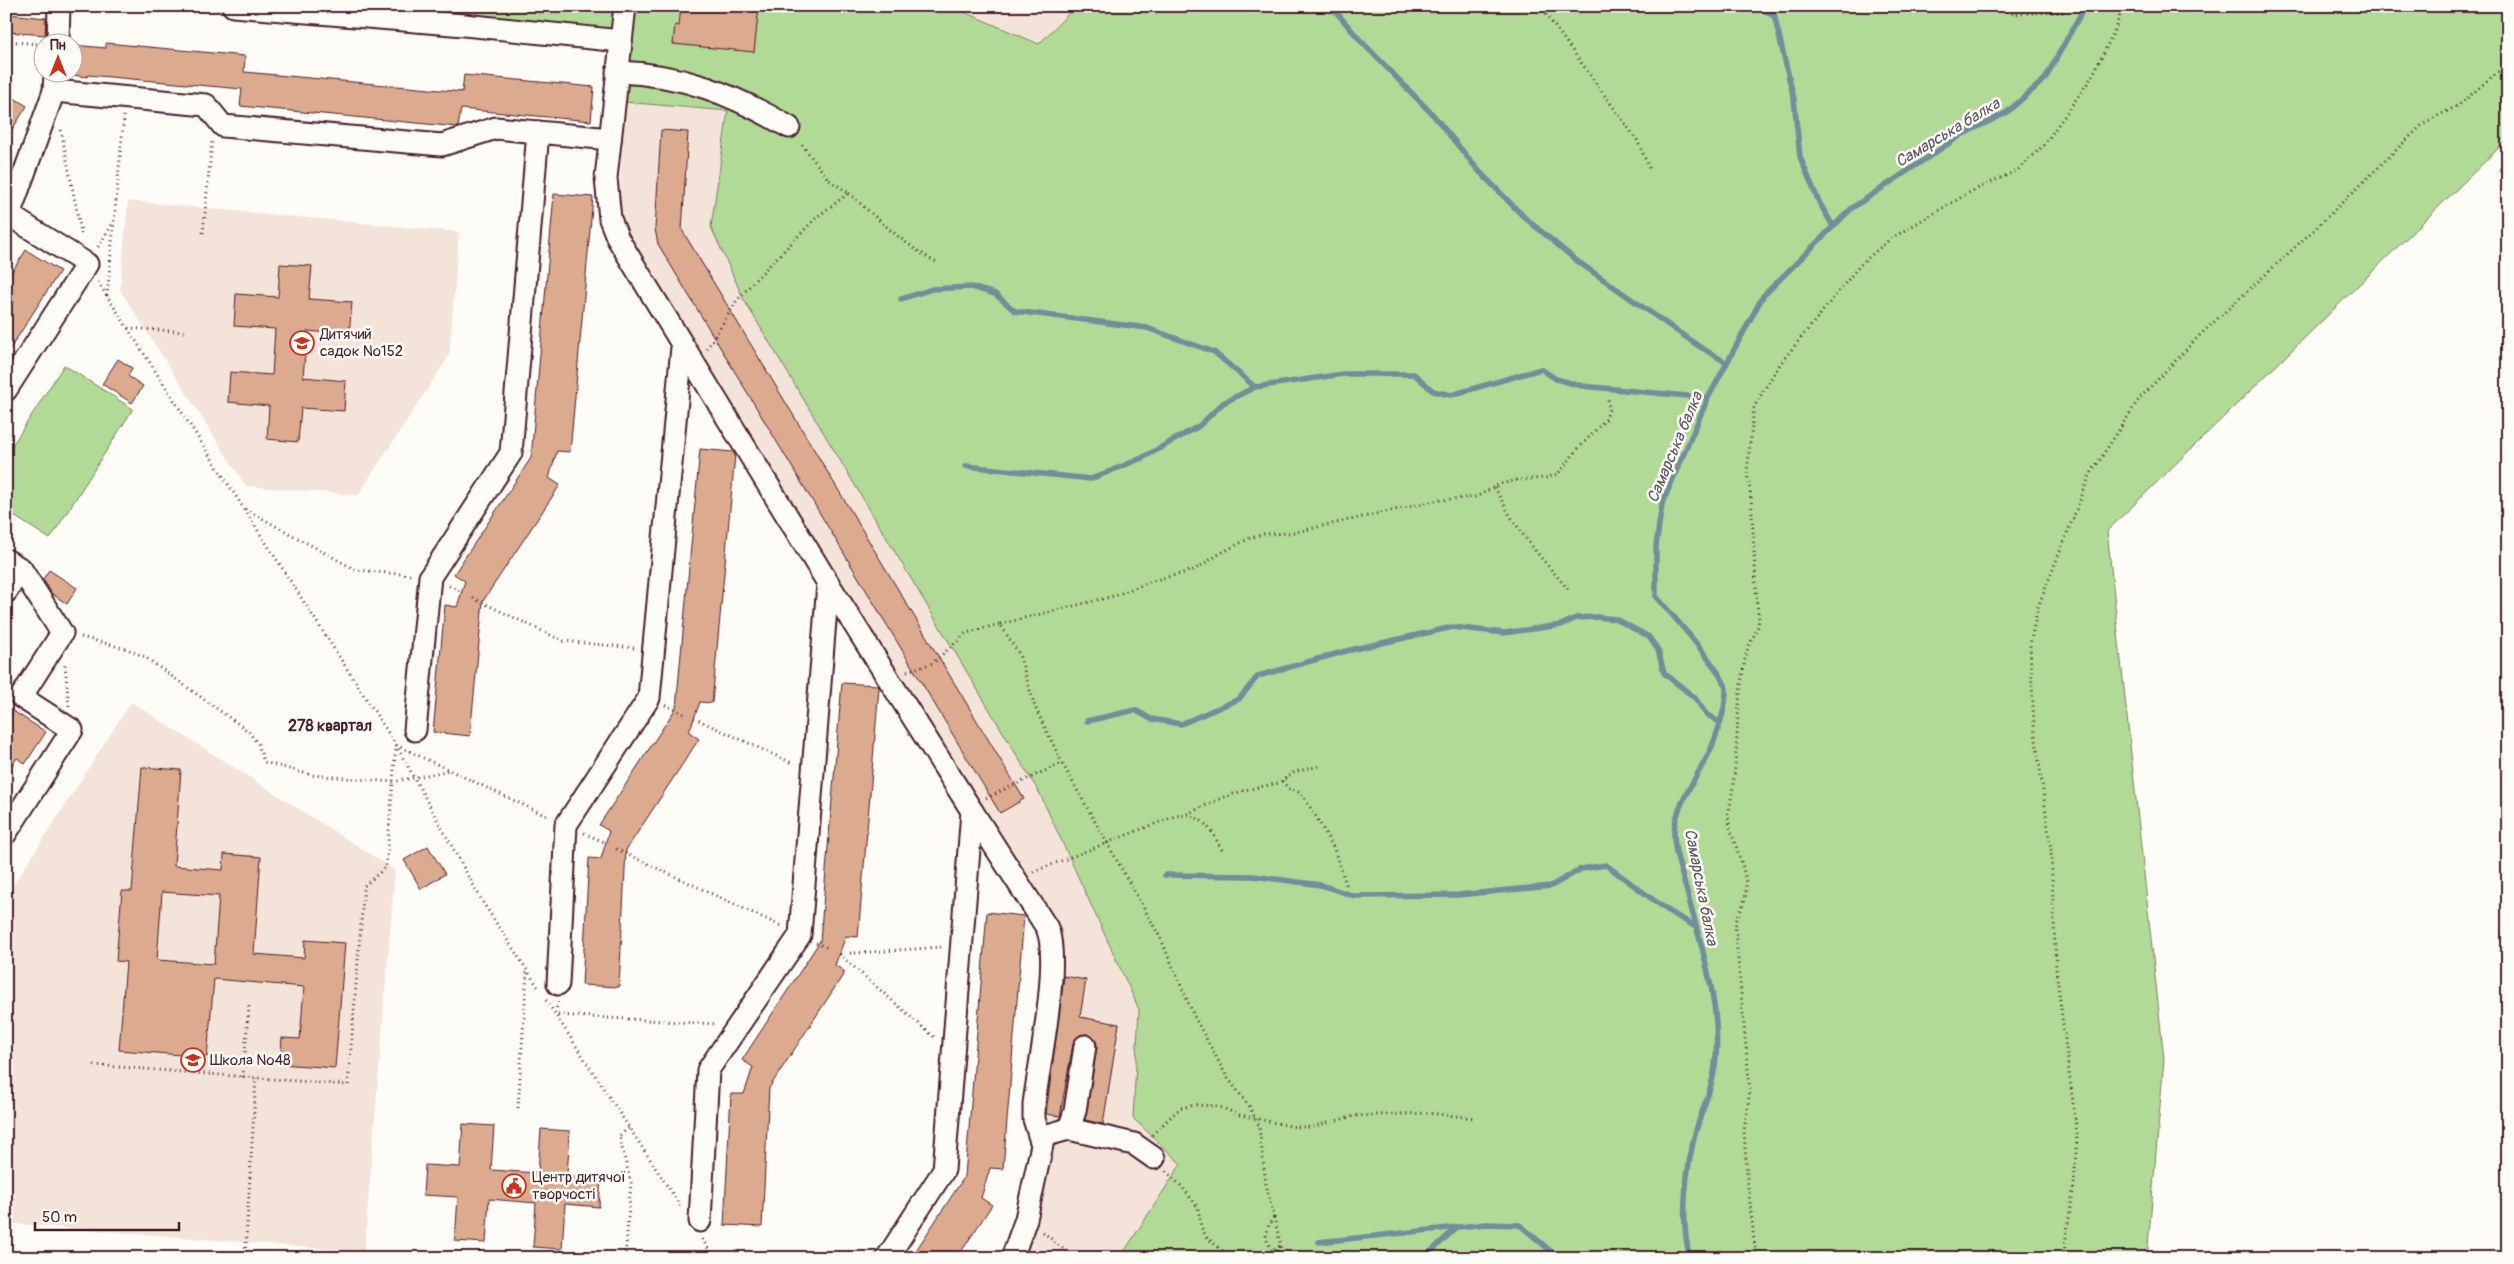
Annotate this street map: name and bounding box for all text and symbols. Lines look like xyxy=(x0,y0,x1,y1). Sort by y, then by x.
north arrow xyxy=(32,32,82,82)
text: Пн xyxy=(50,37,66,54)
water label: Самарська балка xyxy=(1892,93,2005,172)
place label: Дитячий садок №152 xyxy=(319,325,403,361)
school or university icon: Дитячий садок №152 xyxy=(289,330,315,356)
water label: Самарська балка xyxy=(1643,388,1708,506)
district label: 278 квартал xyxy=(288,716,372,736)
water label: Самарська балка xyxy=(1680,827,1722,949)
school or university icon: Школа №48 xyxy=(180,1047,206,1073)
place label: Школа №48 xyxy=(210,1051,291,1070)
place label: Центр дитячої творчості xyxy=(532,1168,626,1204)
public building icon: Центр дитячої творчості xyxy=(501,1173,527,1199)
scale bar xyxy=(35,1199,179,1231)
text: 50 m xyxy=(42,1208,77,1227)

